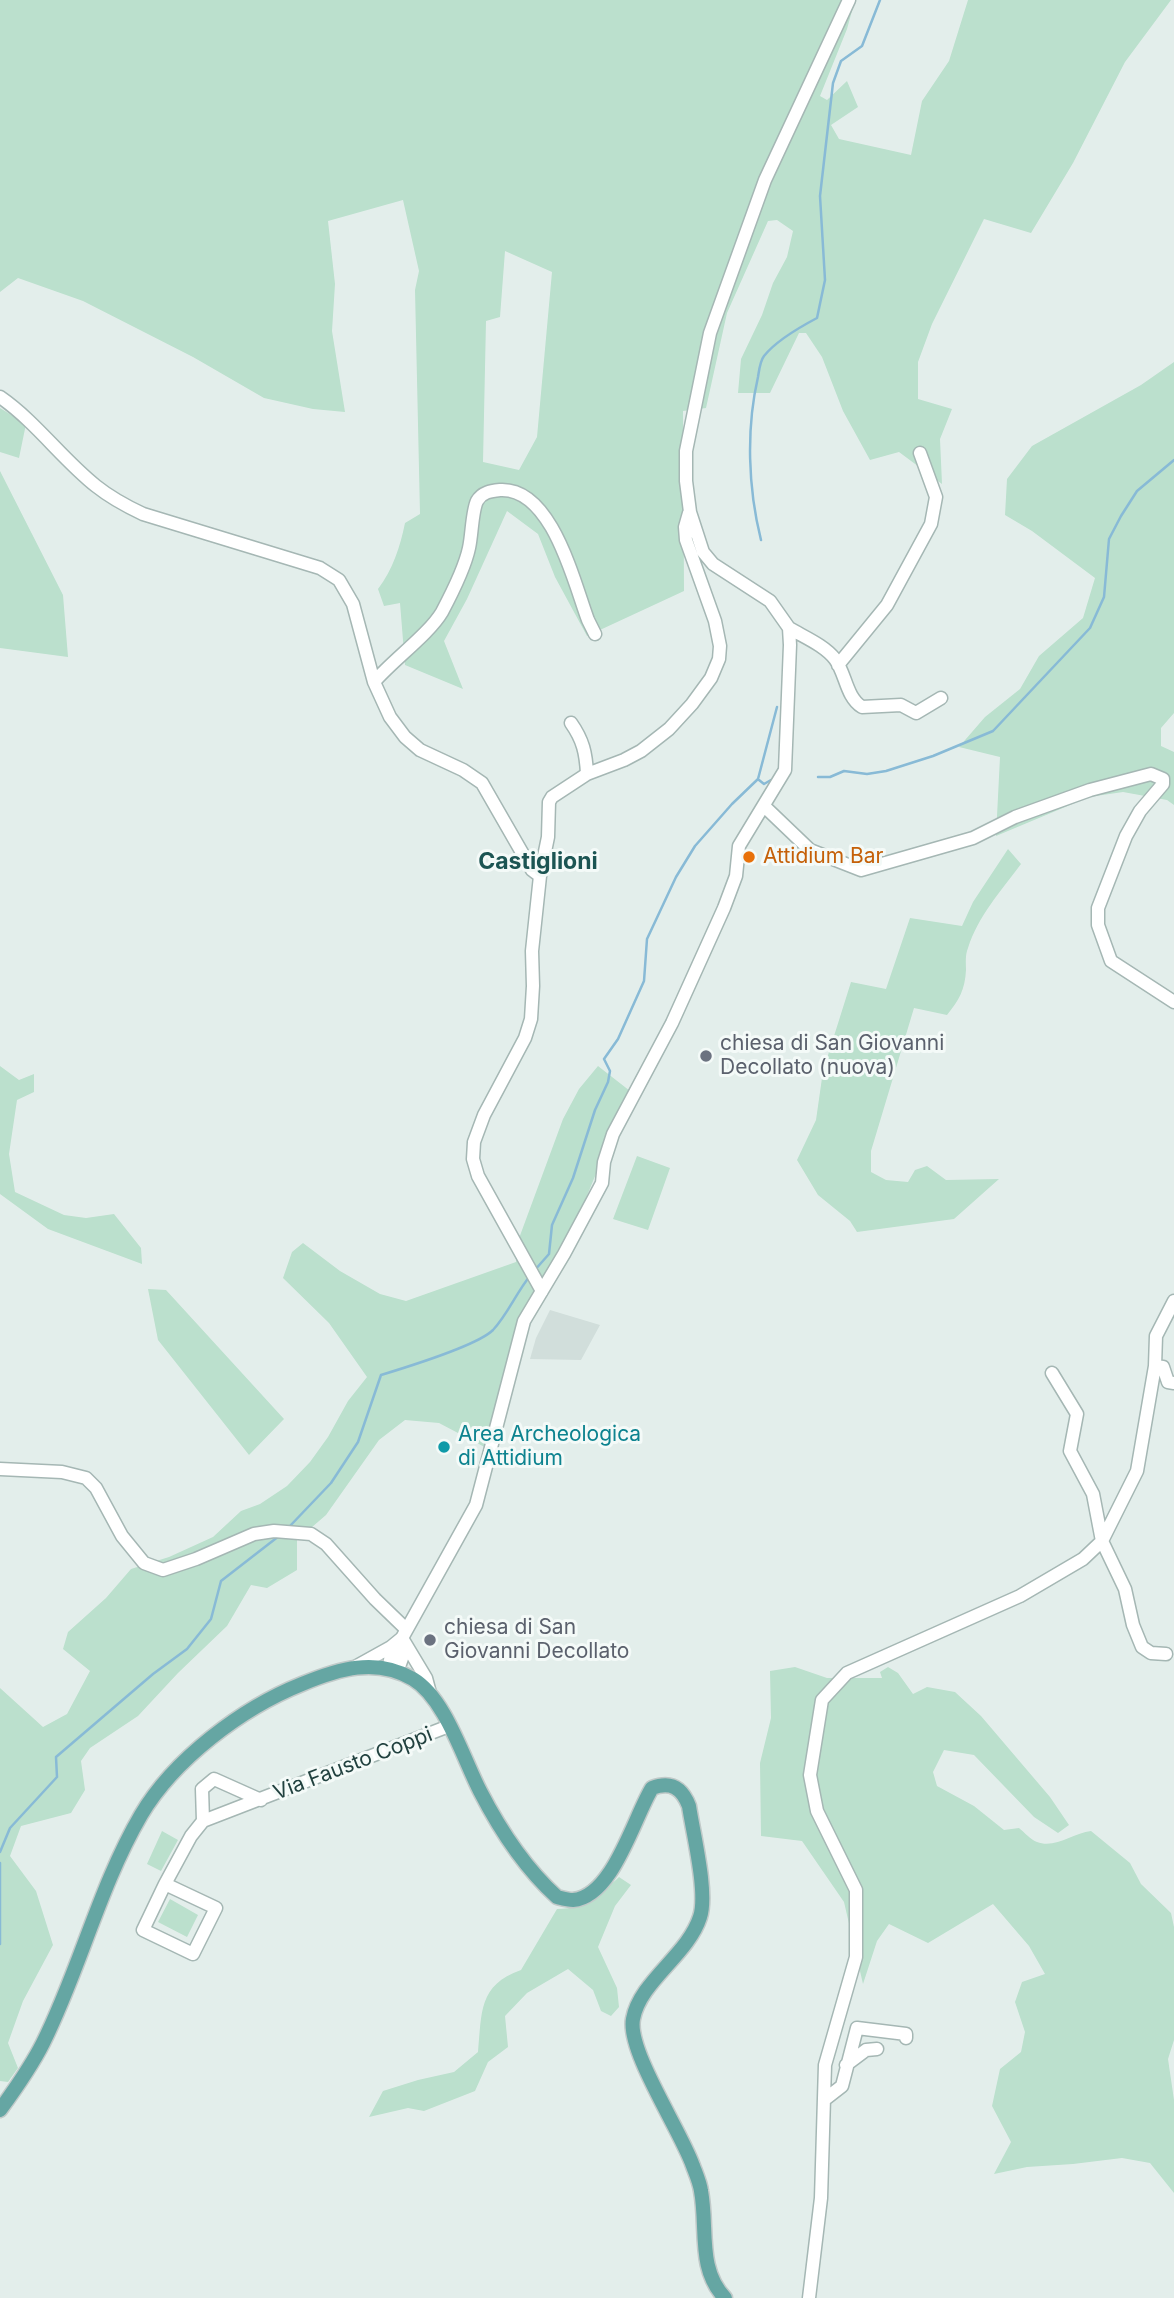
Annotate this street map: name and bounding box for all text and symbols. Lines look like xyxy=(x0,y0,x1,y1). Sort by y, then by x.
place label: Attidium Bar xyxy=(763,844,883,870)
district label: Castiglioni xyxy=(478,848,598,876)
marker: Attidium Bar xyxy=(741,849,757,865)
place label: chiesa di San Giovanni Decollato (nuova) xyxy=(720,1031,944,1081)
marker: chiesa di San Giovanni Decollato (nuova) xyxy=(698,1048,714,1064)
place label: Area Archeologica di Attidium xyxy=(458,1422,641,1472)
marker: Area Archeologica di Attidium xyxy=(436,1439,452,1455)
place label: chiesa di San Giovanni Decollato xyxy=(444,1615,629,1665)
marker: chiesa di San Giovanni Decollato xyxy=(422,1632,438,1648)
street label: Via Fausto Coppi xyxy=(270,1722,436,1806)

